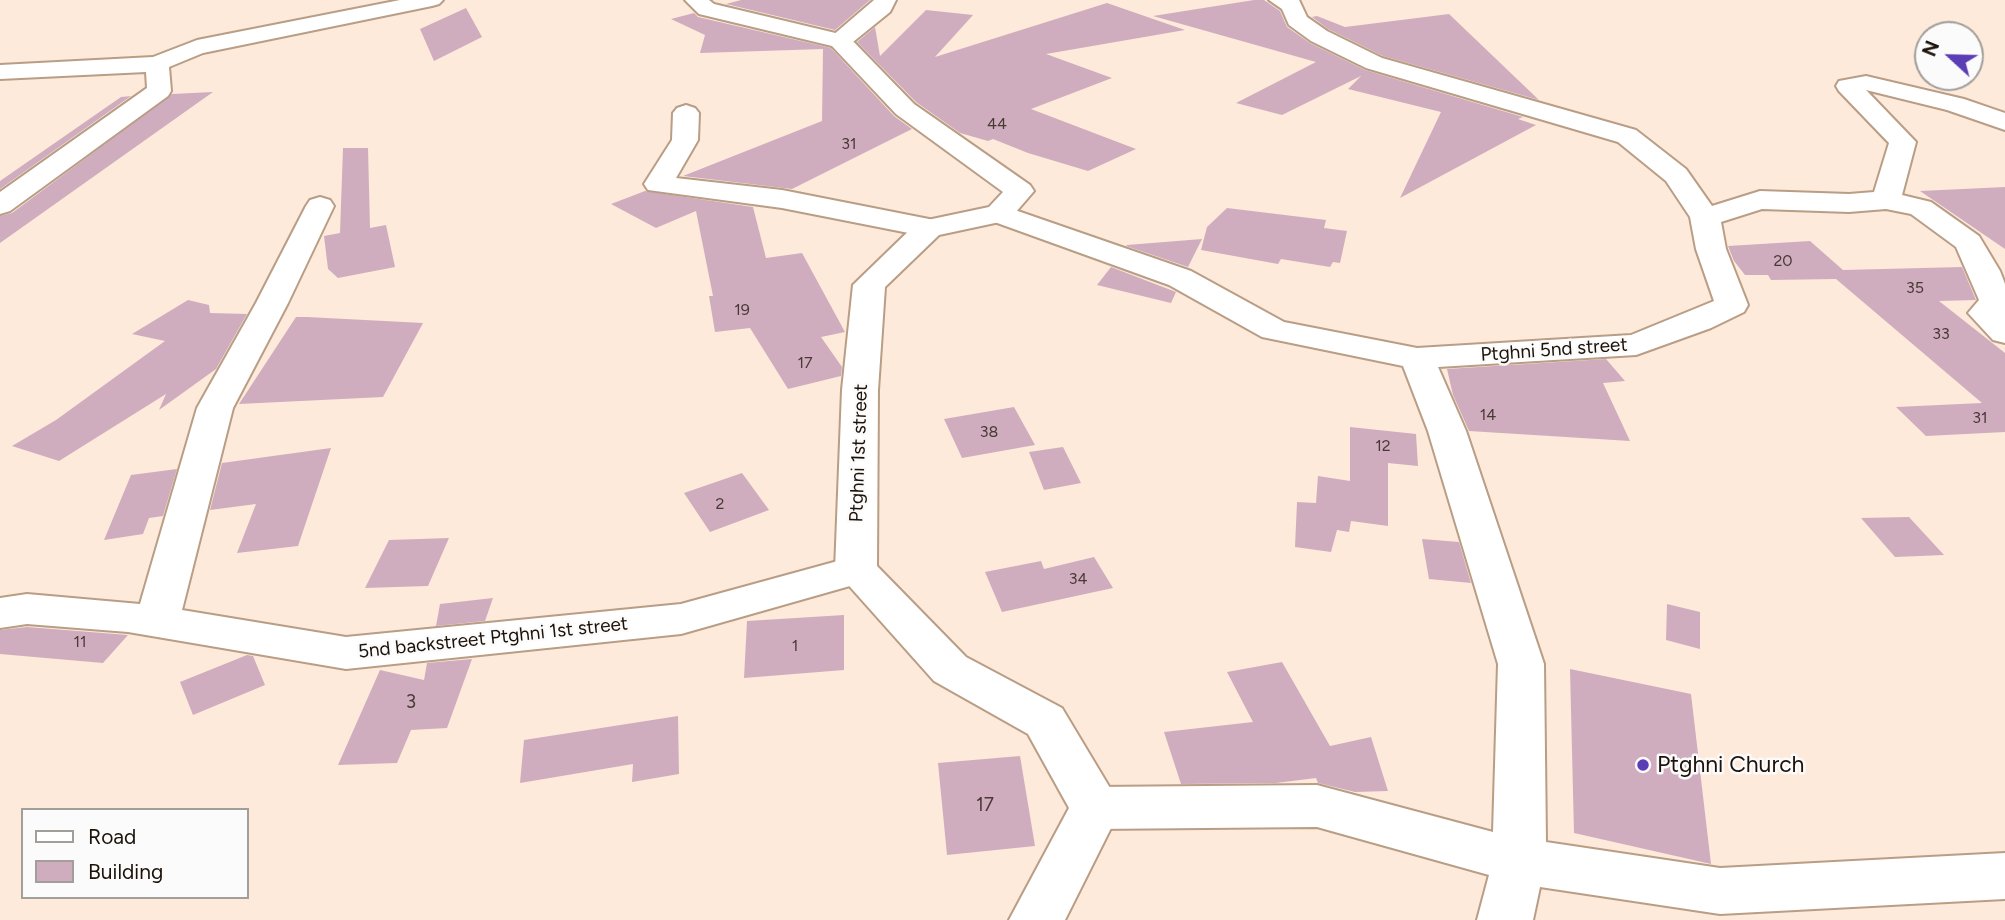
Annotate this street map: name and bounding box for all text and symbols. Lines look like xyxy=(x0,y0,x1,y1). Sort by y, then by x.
north arrow xyxy=(1914,21,1984,91)
text: N xyxy=(1918,38,1944,60)
house number: 44 xyxy=(987,114,1007,134)
house number: 31 xyxy=(841,134,857,154)
house number: 20 xyxy=(1773,251,1793,271)
house number: 35 xyxy=(1906,278,1924,298)
house number: 19 xyxy=(734,300,750,320)
house number: 33 xyxy=(1932,324,1950,344)
street label: Ptghni 5nd street xyxy=(1480,333,1628,367)
house number: 17 xyxy=(797,353,813,373)
street label: Ptghni 1st street xyxy=(845,383,873,523)
house number: 14 xyxy=(1480,405,1496,425)
house number: 31 xyxy=(1972,408,1988,428)
house number: 38 xyxy=(980,422,998,442)
house number: 12 xyxy=(1375,436,1391,456)
house number: 2 xyxy=(716,494,724,514)
house number: 34 xyxy=(1069,569,1087,589)
street label: 5nd backstreet Ptghni 1st street xyxy=(357,612,629,664)
house number: 11 xyxy=(73,632,87,652)
house number: 1 xyxy=(792,636,798,656)
house number: 3 xyxy=(406,691,416,713)
place label: Ptghni Church xyxy=(1657,751,1804,779)
marker: Ptghni Church xyxy=(1635,757,1651,773)
house number: 17 xyxy=(976,794,994,816)
legend xyxy=(21,808,248,899)
text: Road xyxy=(88,824,136,849)
text: Building xyxy=(88,859,163,884)

